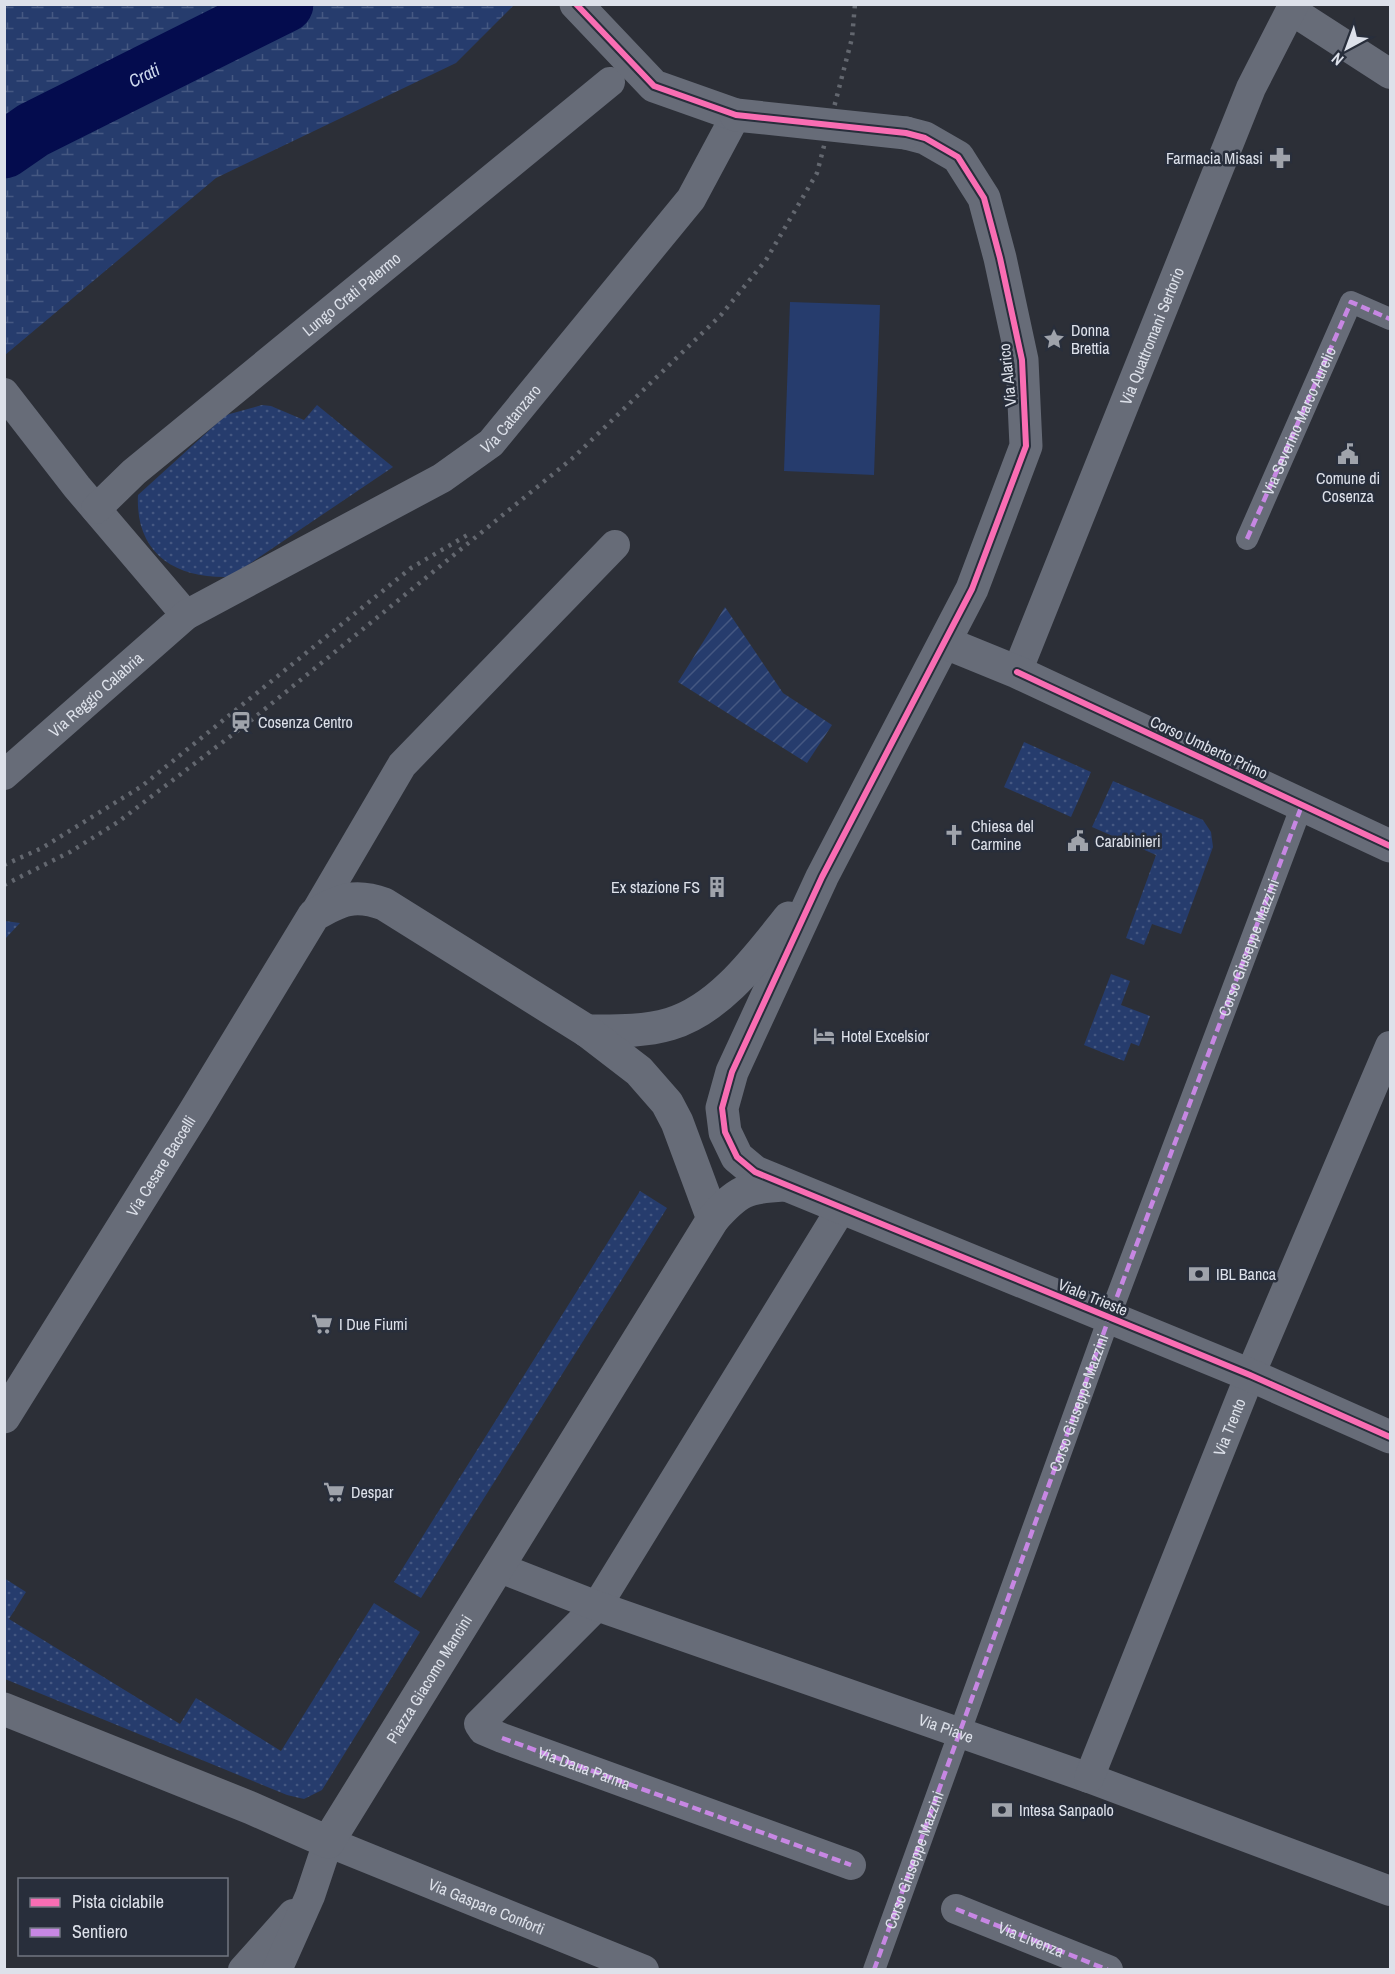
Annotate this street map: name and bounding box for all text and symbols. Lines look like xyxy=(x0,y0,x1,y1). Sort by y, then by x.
north arrow xyxy=(1317,18,1377,78)
text: N xyxy=(1326,48,1348,71)
water label: Crati xyxy=(124,56,164,93)
pharmacy icon: Farmacia Misasi xyxy=(1268,146,1292,170)
place label: Farmacia Misasi xyxy=(1166,147,1263,169)
street label: Lungo Crati Palermo xyxy=(298,247,405,341)
street label: Via Quattromani Sertorio xyxy=(1114,264,1189,408)
place label: Donna Brettia xyxy=(1071,319,1110,359)
place icon: Donna Brettia xyxy=(1042,327,1066,351)
street label: Via Alarico xyxy=(993,342,1021,408)
street label: Via Severino Marco Aurelio xyxy=(1257,343,1341,499)
street label: Via Catanzaro xyxy=(476,380,546,458)
public building icon: Comune di Cosenza xyxy=(1336,442,1360,466)
place label: Comune di Cosenza xyxy=(1316,467,1380,507)
street label: Via Reggio Calabria xyxy=(44,647,148,742)
station icon: Cosenza Centro xyxy=(229,710,253,734)
street label: Corso Umberto Primo xyxy=(1147,710,1271,784)
place label: Cosenza Centro xyxy=(258,711,353,733)
place label: Chiesa del Carmine xyxy=(971,815,1034,855)
church icon: Chiesa del Carmine xyxy=(942,823,966,847)
public building icon: Carabinieri xyxy=(1066,829,1090,853)
place label: Carabinieri xyxy=(1095,830,1161,852)
building icon: Ex stazione FS xyxy=(705,875,729,899)
place label: Ex stazione FS xyxy=(611,876,700,898)
street label: Corso Giuseppe Mazzini xyxy=(1213,876,1284,1019)
hotel icon: Hotel Excelsior xyxy=(812,1024,836,1048)
place label: Hotel Excelsior xyxy=(841,1025,930,1047)
street label: Via Cesare Baccelli xyxy=(121,1111,201,1221)
bank icon: IBL Banca xyxy=(1187,1262,1211,1286)
place label: IBL Banca xyxy=(1216,1263,1277,1285)
street label: Viale Trieste xyxy=(1055,1273,1131,1321)
supermarket icon: I Due Fiumi xyxy=(310,1312,334,1336)
place label: I Due Fiumi xyxy=(339,1313,408,1335)
street label: Corso Giuseppe Mazzini xyxy=(1043,1331,1113,1475)
street label: Via Trento xyxy=(1208,1395,1251,1459)
supermarket icon: Despar xyxy=(322,1480,346,1504)
place label: Despar xyxy=(351,1481,394,1503)
street label: Piazza Giacomo Mancini xyxy=(381,1610,477,1747)
street label: Via Piave xyxy=(916,1708,977,1748)
street label: Via Daua Parma xyxy=(535,1741,634,1795)
street label: Corso Giuseppe Mazzini xyxy=(879,1788,949,1932)
bank icon: Intesa Sanpaolo xyxy=(990,1798,1014,1822)
place label: Intesa Sanpaolo xyxy=(1019,1799,1114,1821)
street label: Via Gaspare Conforti xyxy=(425,1873,548,1940)
legend xyxy=(18,1878,228,1956)
text: Pista ciclabile xyxy=(72,1889,164,1914)
street label: Via Livenza xyxy=(995,1916,1068,1963)
text: Sentiero xyxy=(72,1919,128,1944)

